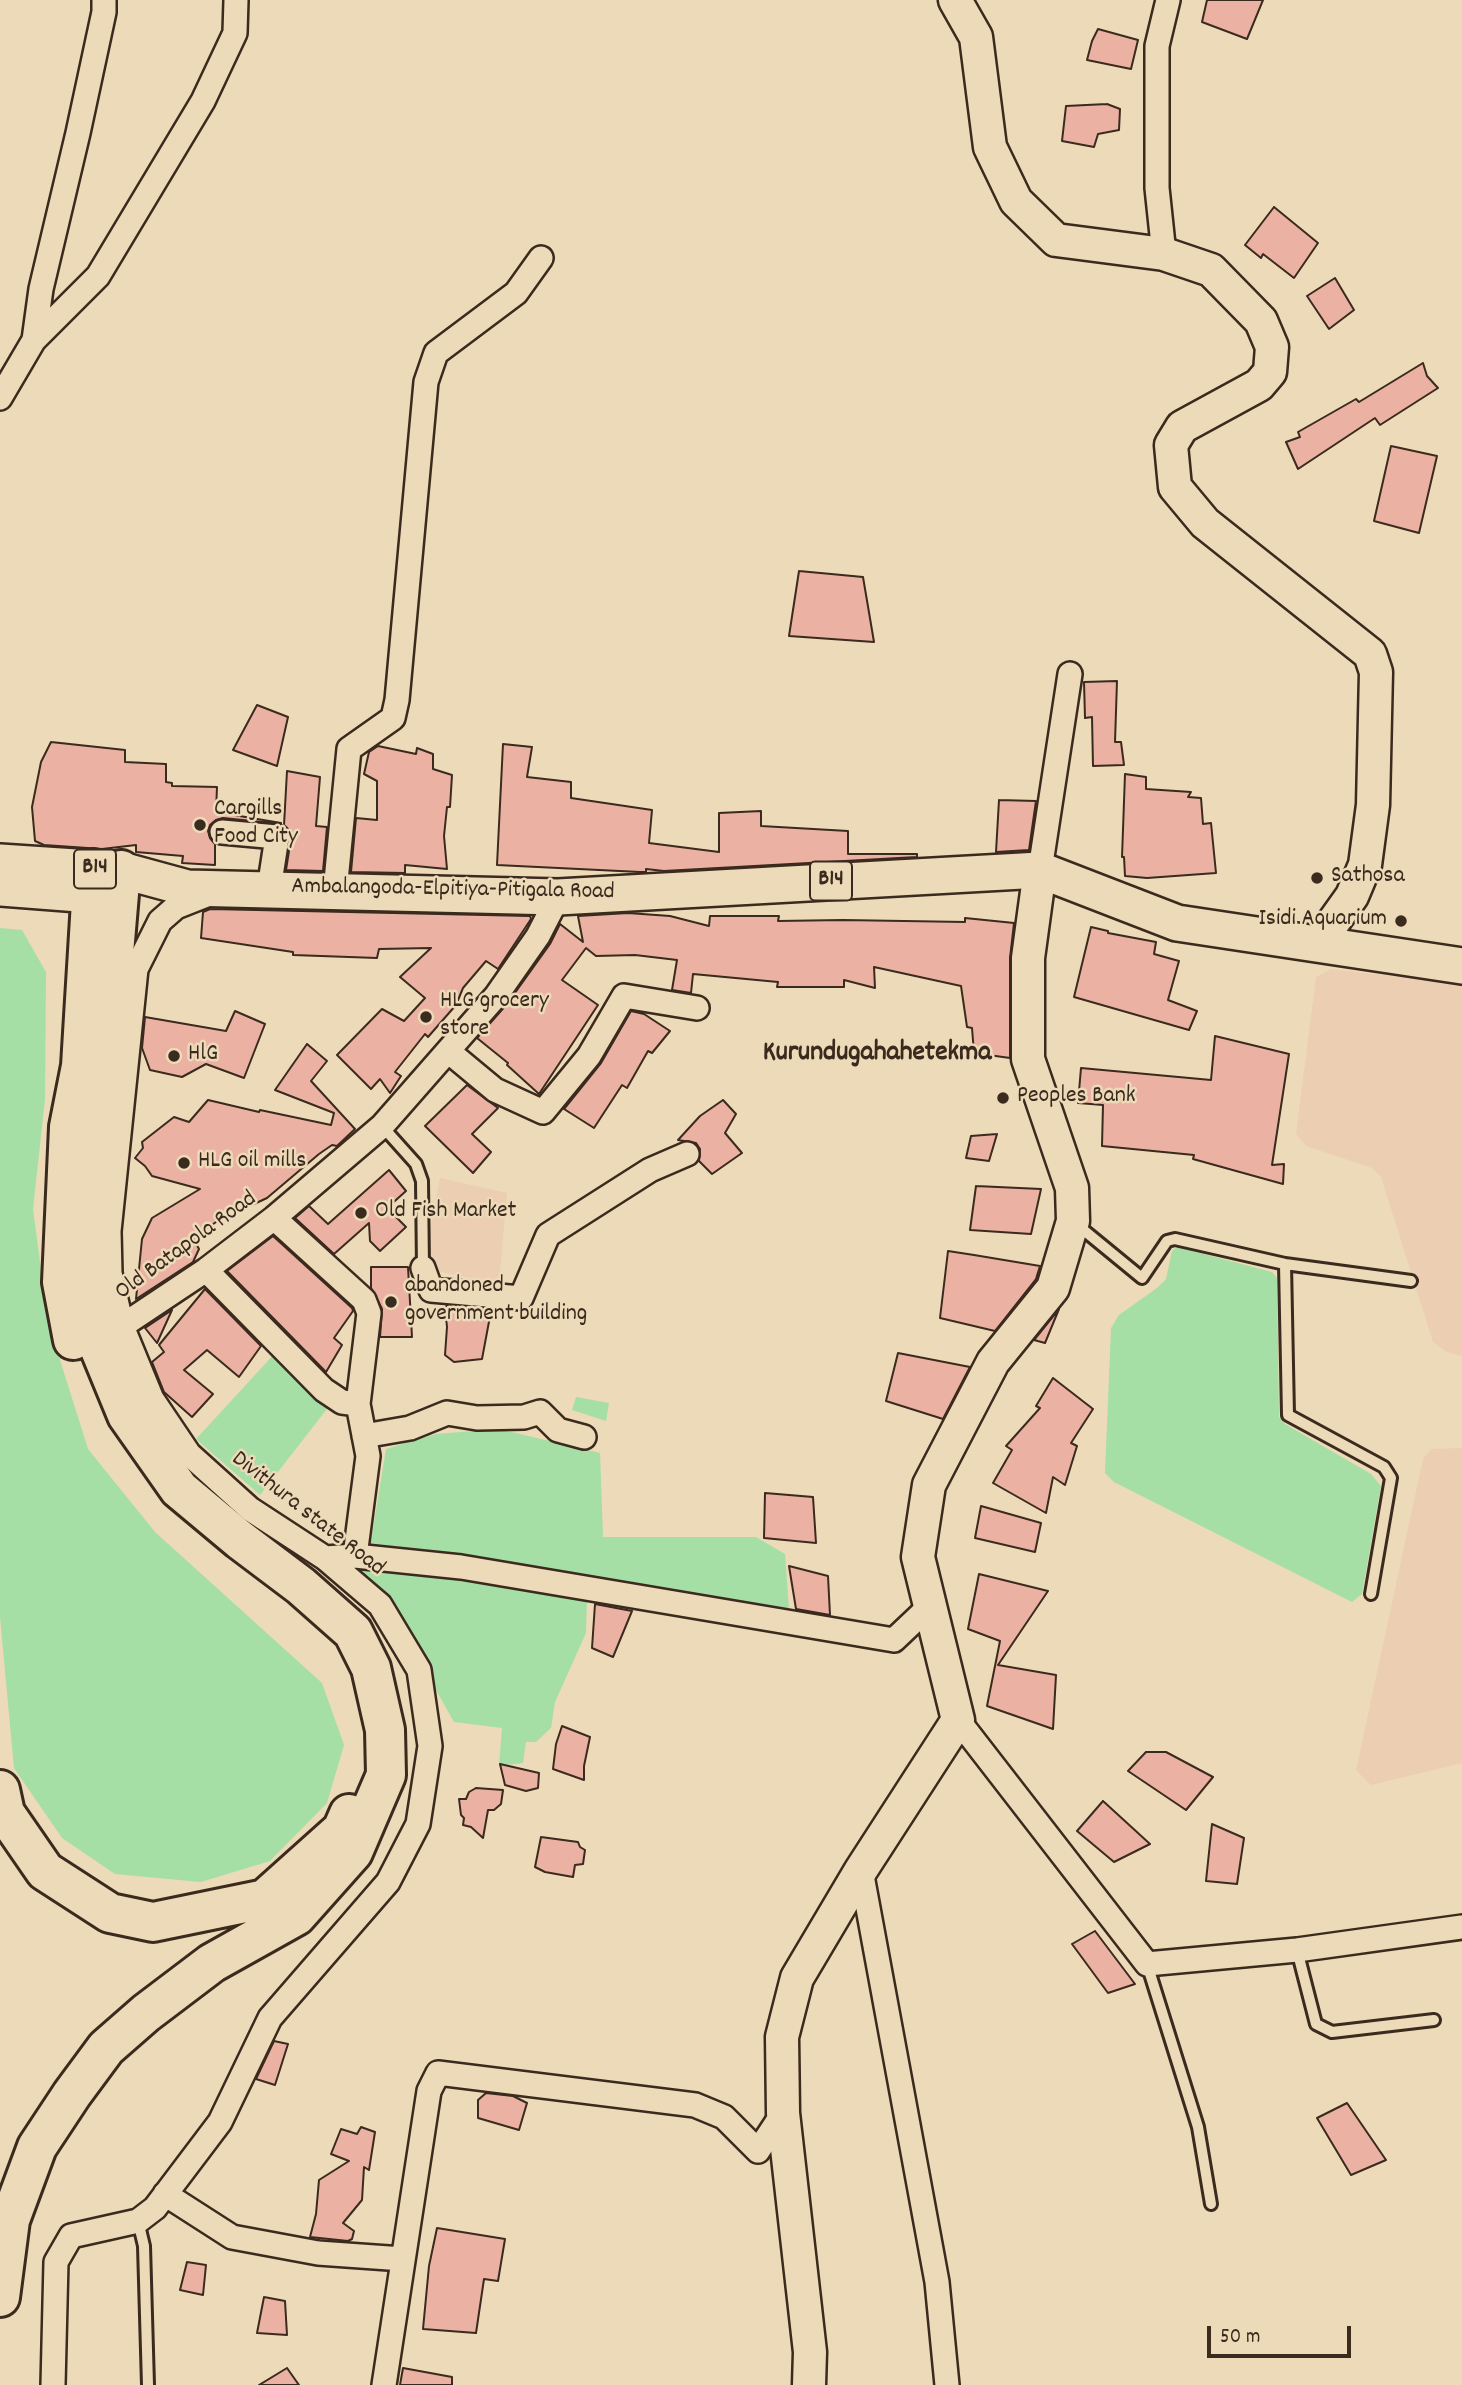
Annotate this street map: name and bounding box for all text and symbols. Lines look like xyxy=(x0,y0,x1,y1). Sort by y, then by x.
place label: Cargills Food City xyxy=(214,797,298,853)
marker: Cargills Food City xyxy=(192,817,208,833)
road number: B14 xyxy=(74,849,116,888)
road number: B14 xyxy=(810,862,852,900)
place label: Sathosa xyxy=(1331,864,1405,892)
marker: Sathosa xyxy=(1309,870,1325,886)
street label: Ambalangoda-Elpitiya-Pitigala Road xyxy=(291,874,615,908)
place label: Isidi Aquarium xyxy=(1258,907,1387,935)
marker: Isidi Aquarium xyxy=(1393,913,1409,929)
place label: HLG grocery store xyxy=(440,989,549,1045)
marker: HLG grocery store xyxy=(418,1009,434,1025)
district label: Kurundugahahetekma xyxy=(763,1038,991,1072)
place label: HlG xyxy=(188,1042,218,1070)
marker: HlG xyxy=(166,1048,182,1064)
place label: Peoples Bank xyxy=(1017,1084,1136,1112)
marker: Peoples Bank xyxy=(995,1090,1011,1106)
place label: HLG oil mills xyxy=(198,1149,306,1177)
marker: HLG oil mills xyxy=(176,1155,192,1171)
street label: Old Batapola Road xyxy=(111,1186,263,1308)
place label: Old Fish Market xyxy=(375,1199,516,1227)
marker: Old Fish Market xyxy=(353,1205,369,1221)
place label: abandoned government building xyxy=(405,1274,587,1330)
marker: abandoned government building xyxy=(383,1294,399,1310)
street label: Divithura state Road xyxy=(224,1446,390,1584)
scale bar xyxy=(1210,2312,1354,2356)
text: 50 m xyxy=(1220,2323,1260,2353)

